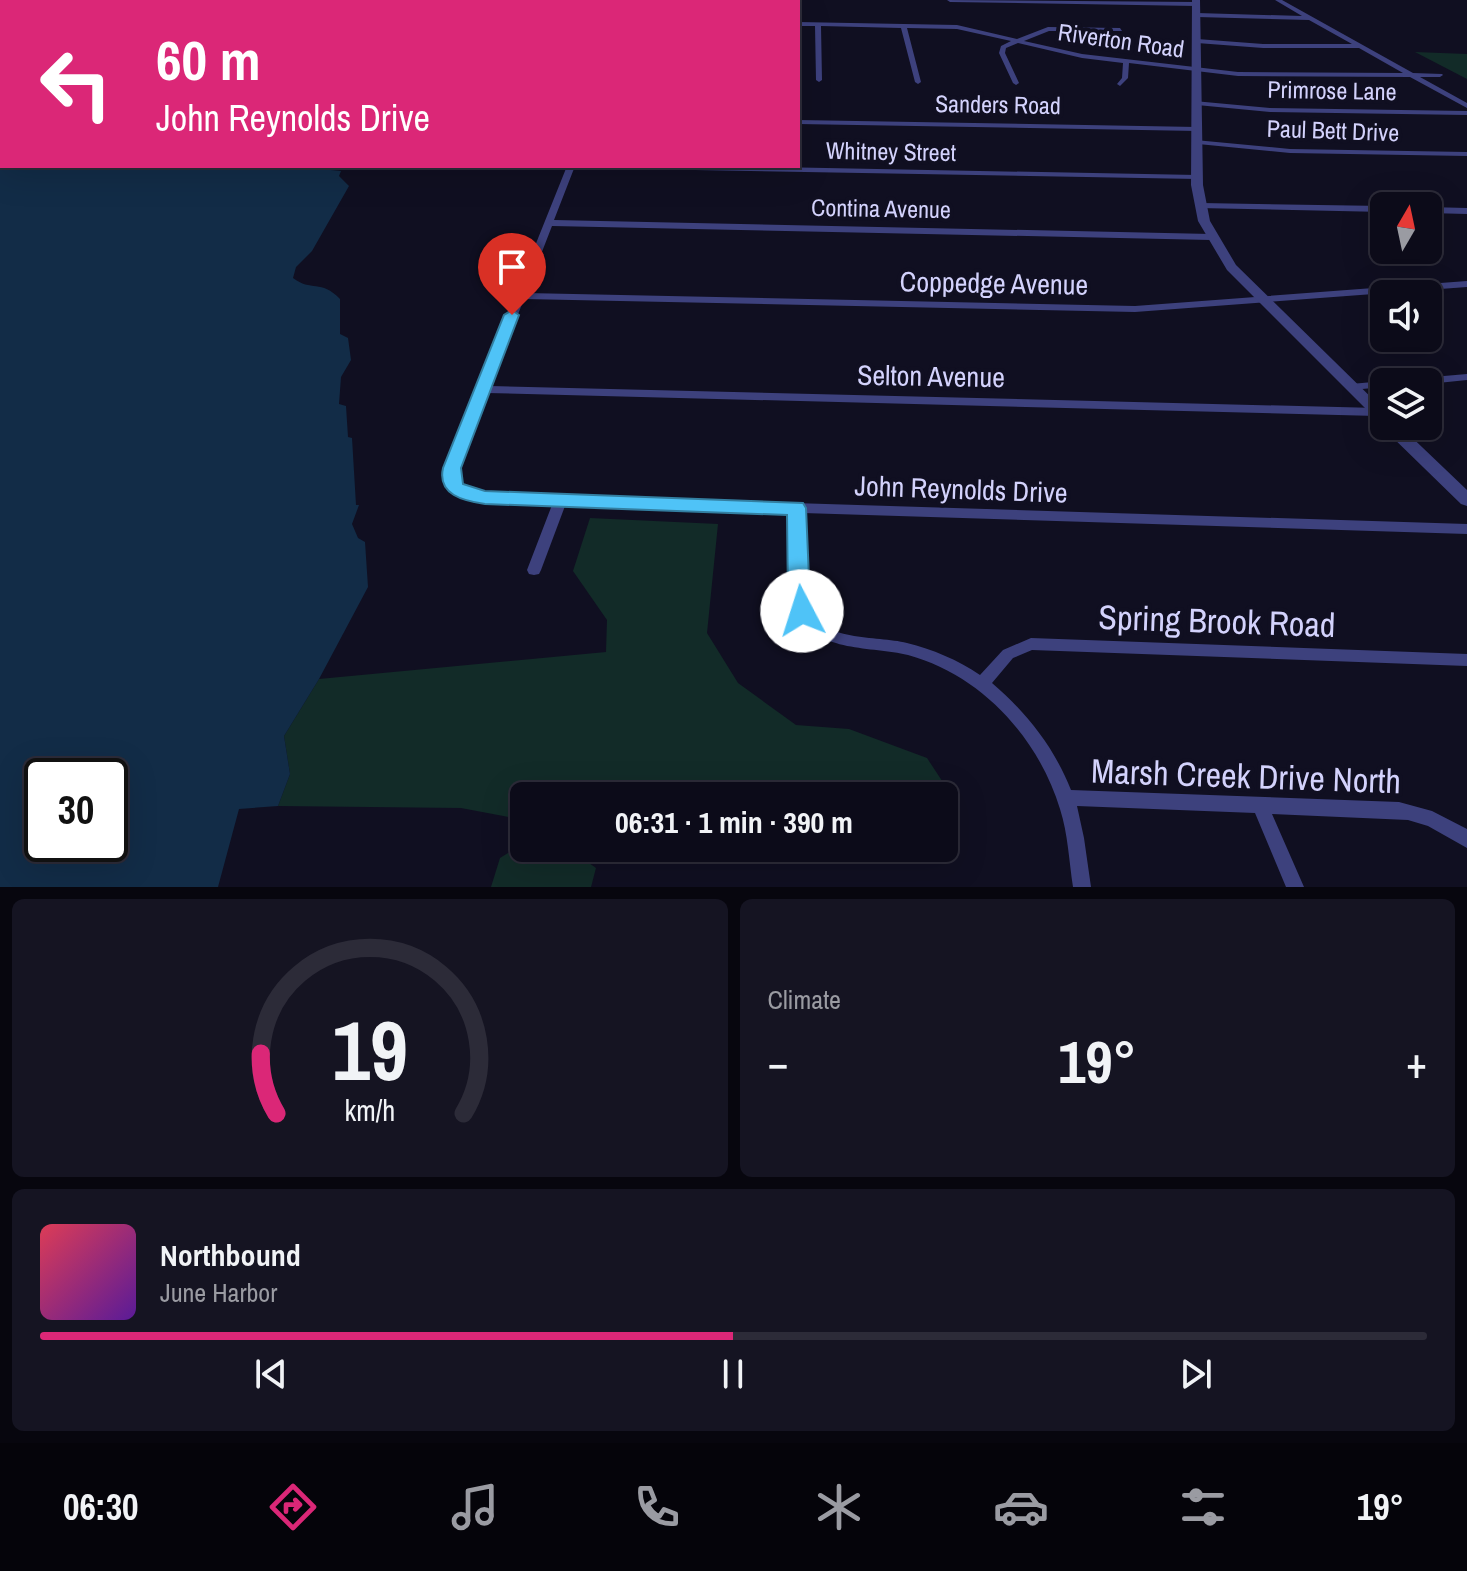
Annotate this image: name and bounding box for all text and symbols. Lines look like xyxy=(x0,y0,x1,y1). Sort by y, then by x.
street label: Riverton Road xyxy=(1056,15,1186,65)
text: 60 m xyxy=(156,22,261,97)
icon: left xyxy=(24,32,128,136)
street label: Primrose Lane xyxy=(1267,73,1397,107)
street label: Sanders Road xyxy=(935,87,1061,121)
text: John Reynolds Drive xyxy=(156,94,430,142)
street label: Paul Bett Drive xyxy=(1266,112,1400,148)
street label: Whitney Street xyxy=(826,134,957,168)
street label: Contina Avenue xyxy=(811,191,951,225)
north arrow xyxy=(1370,192,1442,264)
map controls xyxy=(1370,192,1442,440)
pin xyxy=(478,233,546,315)
icon: arrive xyxy=(490,245,534,289)
street label: Coppedge Avenue xyxy=(899,262,1089,304)
button: sound xyxy=(1370,280,1442,352)
street label: Selton Avenue xyxy=(857,356,1005,396)
button: layers xyxy=(1370,368,1442,440)
street label: John Reynolds Drive xyxy=(854,466,1068,512)
position arrow xyxy=(760,569,844,653)
street label: Spring Brook Road xyxy=(1098,594,1336,648)
street label: Marsh Creek Drive North xyxy=(1090,748,1402,804)
speed limit sign: 30 xyxy=(24,758,128,862)
text: 06:31 · 1 min · 390 m xyxy=(615,802,853,842)
text: Climate xyxy=(768,982,841,1017)
text: 19 xyxy=(332,994,408,1106)
text: 19° xyxy=(1058,1021,1137,1102)
text: − xyxy=(768,1032,789,1092)
text: + xyxy=(1406,1032,1427,1092)
text: km/h xyxy=(344,1091,395,1130)
text: Northbound xyxy=(160,1235,301,1275)
text: June Harbor xyxy=(160,1275,277,1310)
icon: previous xyxy=(249,1352,293,1396)
icon: pause xyxy=(711,1352,755,1396)
icon: next xyxy=(1174,1352,1218,1396)
icon: directions xyxy=(265,1479,321,1535)
icon: music xyxy=(447,1479,503,1535)
icon: phone xyxy=(629,1479,685,1535)
icon: climate xyxy=(811,1479,867,1535)
icon: car xyxy=(993,1479,1049,1535)
icon: filters xyxy=(1175,1479,1231,1535)
text: 06:30 xyxy=(63,1483,139,1531)
text: 19° xyxy=(1357,1483,1404,1531)

